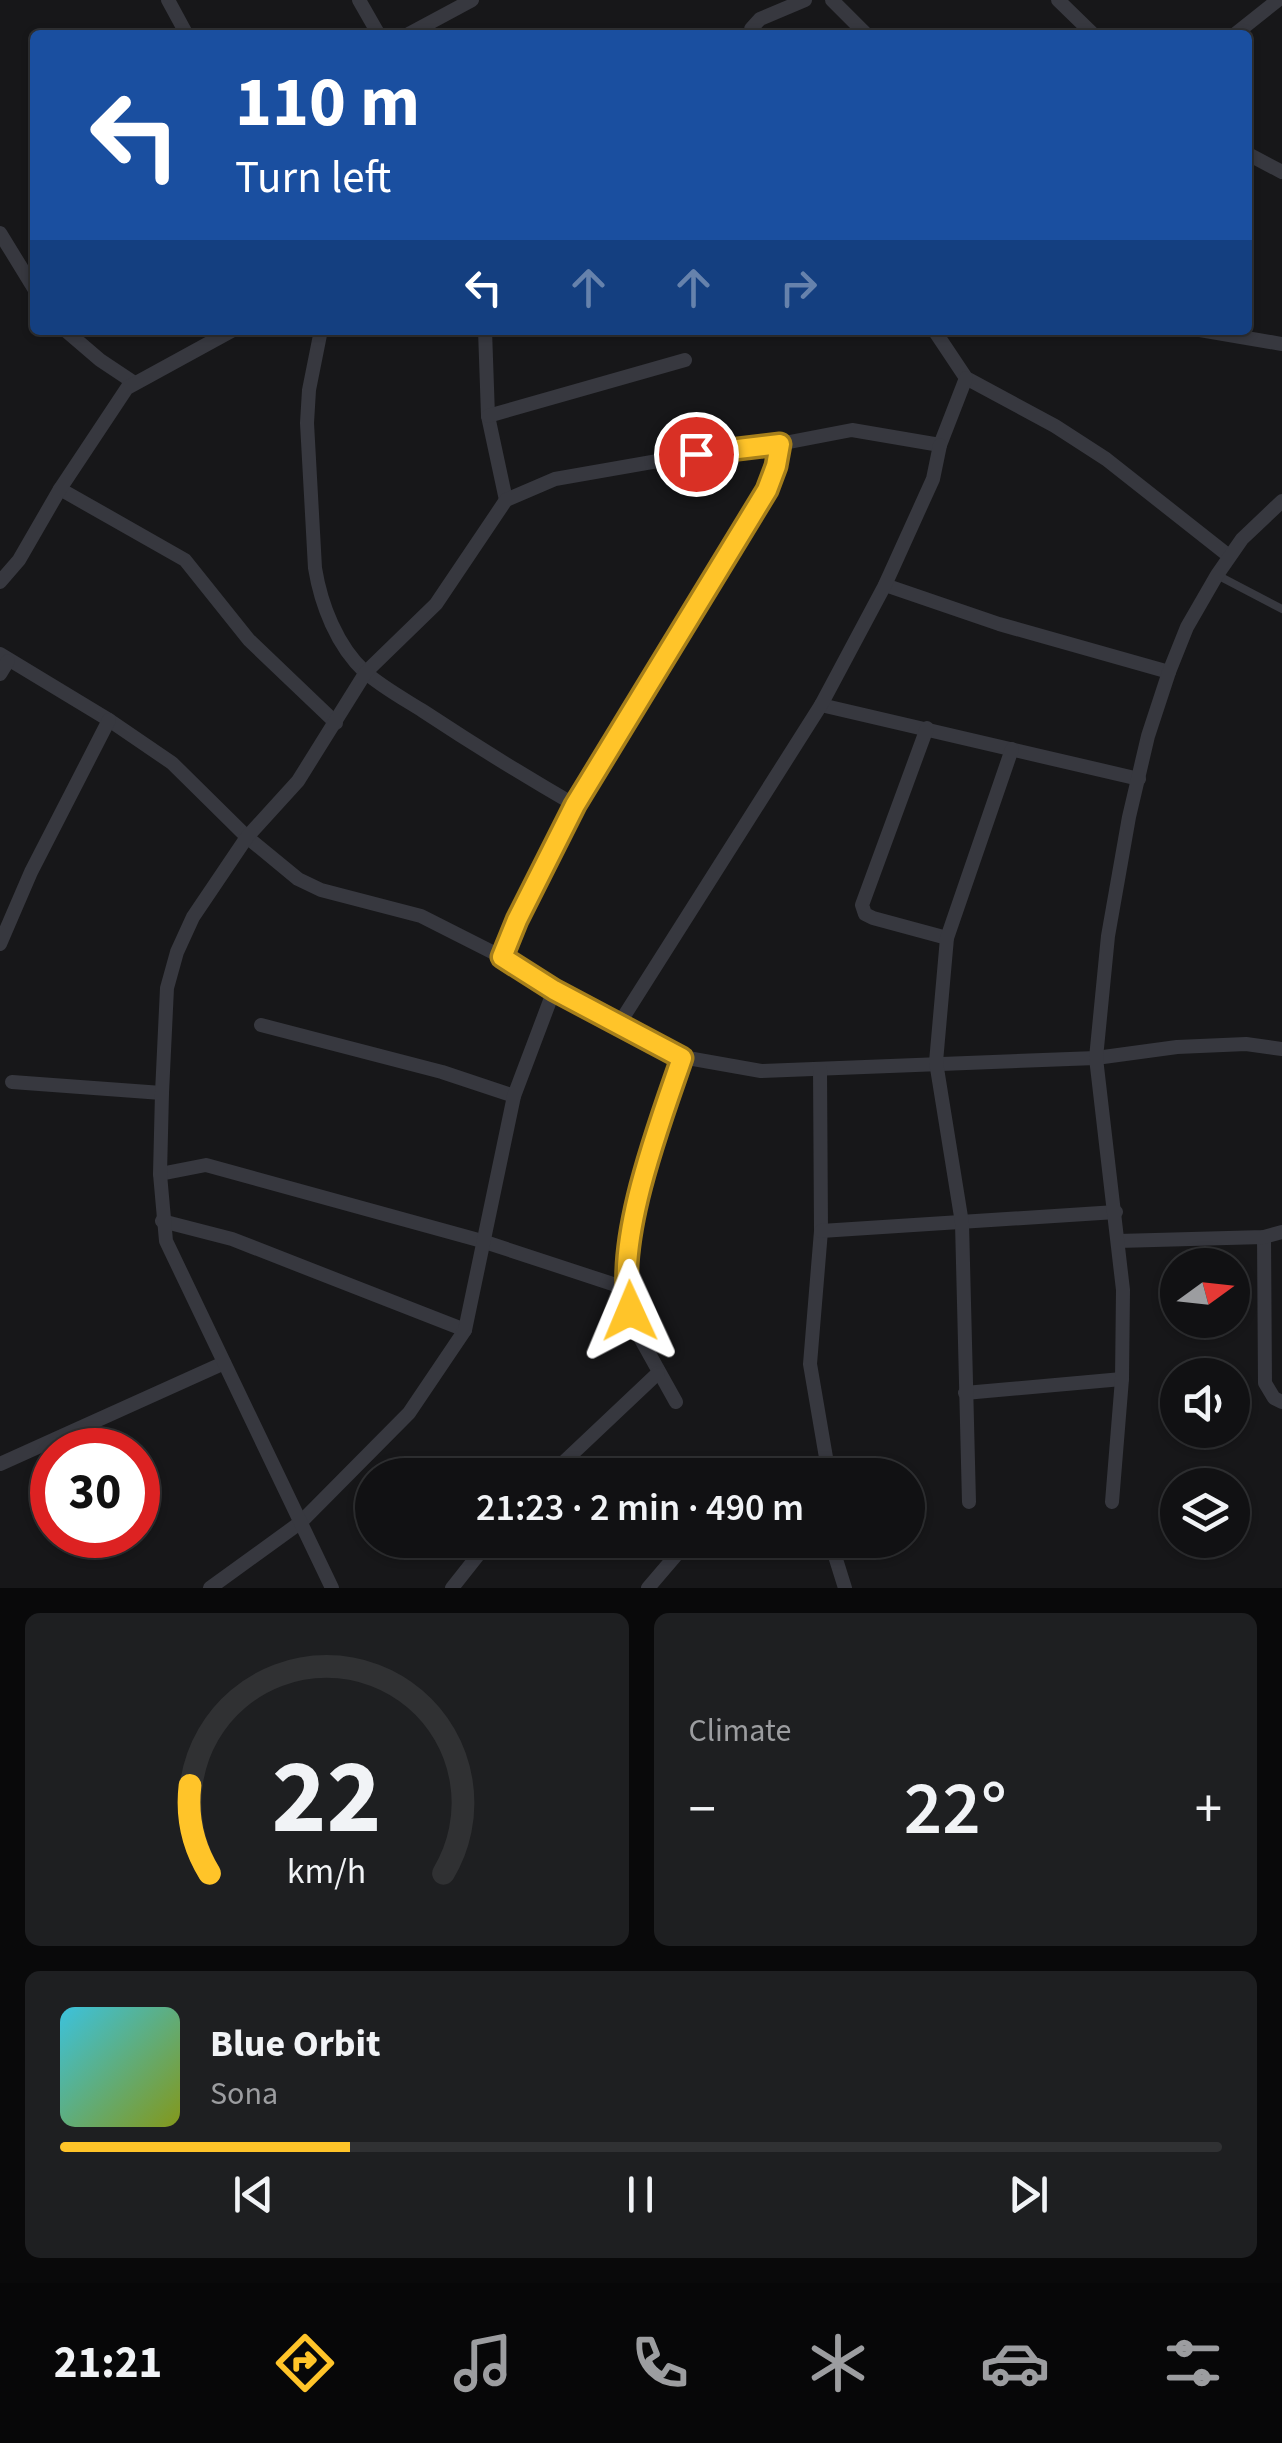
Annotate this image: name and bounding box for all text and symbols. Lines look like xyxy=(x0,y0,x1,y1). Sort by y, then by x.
text: 110 m xyxy=(235,53,420,153)
icon: left xyxy=(70,70,200,200)
text: Turn left xyxy=(235,146,391,210)
icon: left xyxy=(456,260,511,315)
icon: ahead xyxy=(561,260,616,315)
icon: ahead xyxy=(666,260,721,315)
icon: right xyxy=(771,260,826,315)
pin xyxy=(654,412,739,497)
icon: arrive xyxy=(669,427,724,482)
north arrow xyxy=(1160,1248,1250,1338)
map controls xyxy=(1160,1248,1250,1558)
position arrow xyxy=(578,1259,682,1363)
button: sound xyxy=(1160,1358,1250,1448)
speed limit sign: 30 xyxy=(30,1428,160,1558)
button: layers xyxy=(1160,1468,1250,1558)
text: 21:23 · 2 min · 490 m xyxy=(476,1481,804,1535)
text: Climate xyxy=(689,1708,791,1754)
text: 22 xyxy=(272,1725,382,1873)
text: 22° xyxy=(904,1756,1007,1863)
text: − xyxy=(689,1771,716,1849)
text: + xyxy=(1195,1771,1222,1849)
text: km/h xyxy=(287,1846,366,1897)
text: Blue Orbit xyxy=(210,2017,381,2071)
text: Sona xyxy=(210,2071,278,2117)
icon: previous xyxy=(226,2167,281,2222)
icon: pause xyxy=(613,2167,668,2222)
icon: next xyxy=(1001,2167,1056,2222)
icon: directions xyxy=(270,2328,340,2398)
icon: music xyxy=(448,2328,518,2398)
icon: phone xyxy=(625,2328,695,2398)
icon: climate xyxy=(803,2328,873,2398)
icon: car xyxy=(980,2328,1050,2398)
icon: filters xyxy=(1158,2328,1228,2398)
text: 21:21 xyxy=(54,2331,162,2395)

